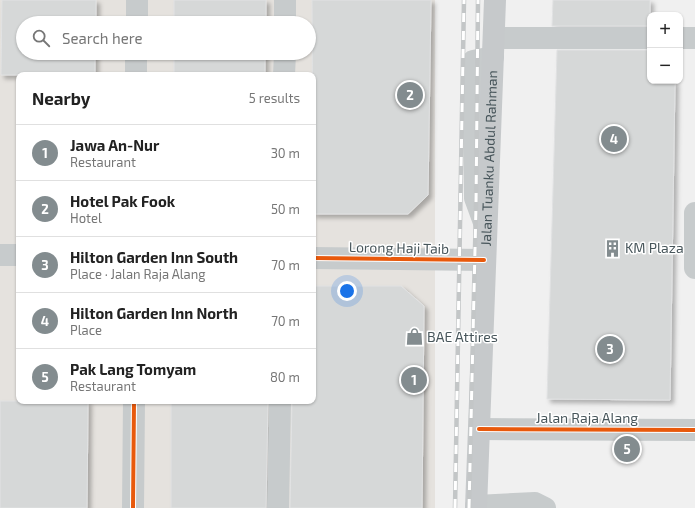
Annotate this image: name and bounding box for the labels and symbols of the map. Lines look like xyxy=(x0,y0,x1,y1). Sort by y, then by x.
street label: Jalan Tuanku Abdul Rahman xyxy=(477,70,500,247)
pin: 2 xyxy=(397,80,423,110)
pin: 4 xyxy=(601,124,627,154)
street label: Lorong Haji Taib xyxy=(349,238,449,257)
building icon: KM Plaza xyxy=(602,238,622,258)
place label: KM Plaza xyxy=(625,239,684,256)
your location xyxy=(337,281,357,301)
shop icon: BAE Attires xyxy=(404,327,424,347)
place label: BAE Attires xyxy=(427,328,498,345)
pin: 3 xyxy=(597,334,623,364)
pin: 1 xyxy=(401,365,427,395)
street label: Jalan Raja Alang xyxy=(536,409,638,426)
pin: 5 xyxy=(614,434,640,464)

